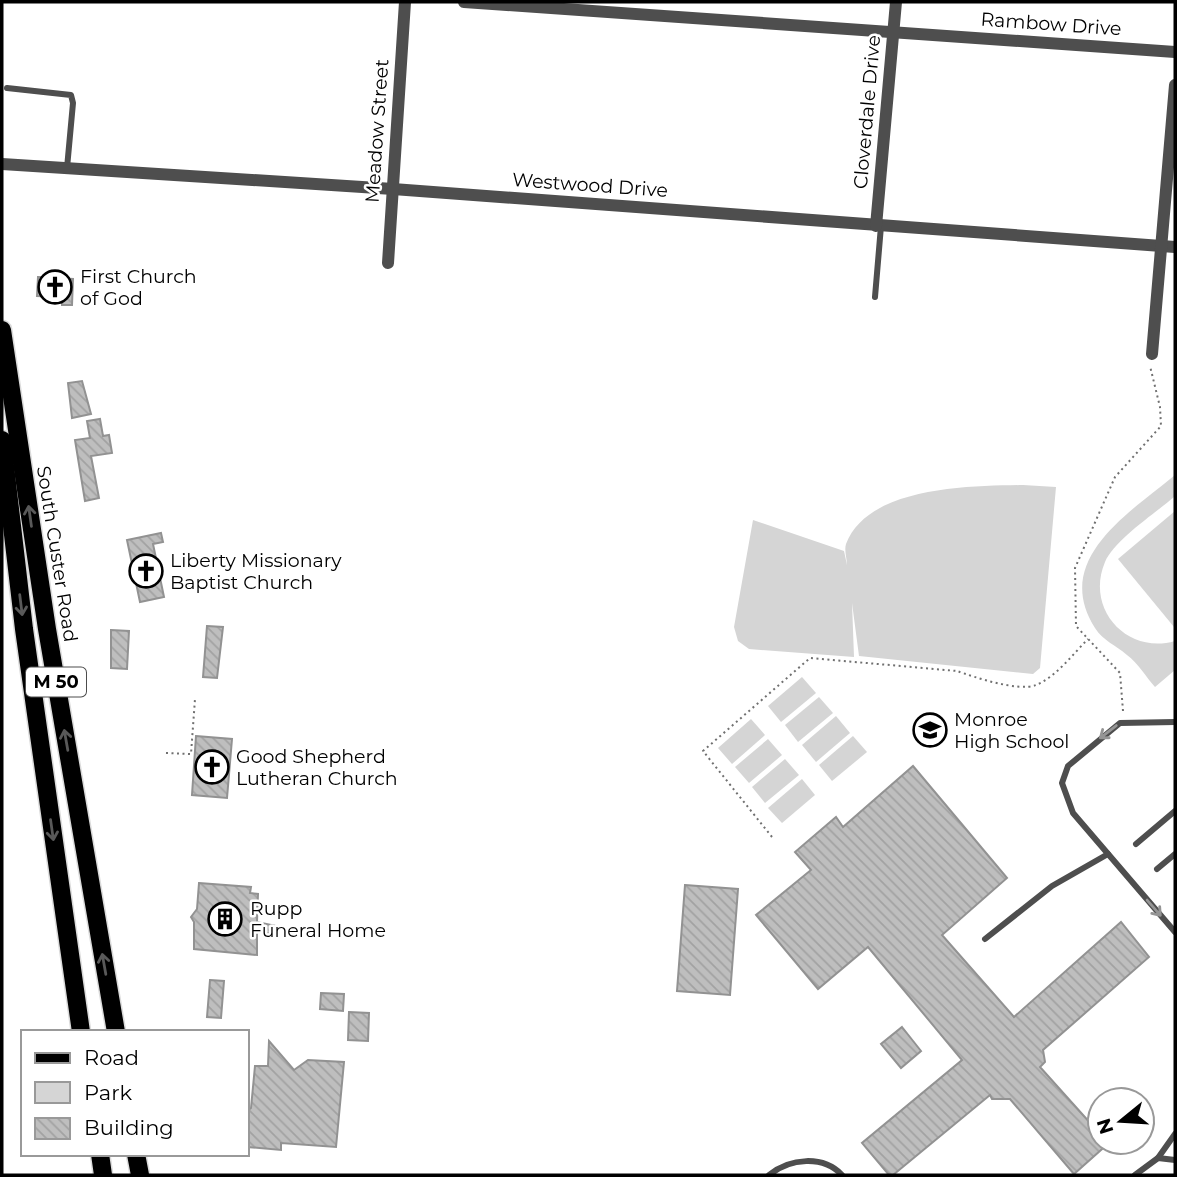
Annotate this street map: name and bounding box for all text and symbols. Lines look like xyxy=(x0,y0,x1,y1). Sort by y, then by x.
street label: Rambow Drive xyxy=(980,8,1122,40)
street label: Cloverdale Drive xyxy=(849,34,885,190)
street label: Meadow Street xyxy=(360,58,394,204)
street label: Westwood Drive xyxy=(511,168,669,202)
place label: First Church of God xyxy=(80,265,197,310)
church icon: First Church of God xyxy=(36,268,74,306)
street label: South Custer Road xyxy=(32,464,82,644)
one-way arrow xyxy=(23,505,36,527)
place label: Liberty Missionary Baptist Church xyxy=(170,549,342,594)
church icon: Liberty Missionary Baptist Church xyxy=(127,552,165,590)
one-way arrow xyxy=(14,593,27,616)
road number: M 50 xyxy=(26,668,86,696)
place label: Monroe High School xyxy=(954,708,1069,753)
school or university icon: Monroe High School xyxy=(911,711,949,749)
one-way arrow xyxy=(1099,725,1117,740)
one-way arrow xyxy=(59,729,72,752)
place label: Good Shepherd Lutheran Church xyxy=(236,745,398,790)
church icon: Good Shepherd Lutheran Church xyxy=(193,748,231,786)
one-way arrow xyxy=(45,818,58,841)
place label: Rupp Funeral Home xyxy=(250,897,386,942)
one-way arrow xyxy=(1146,899,1162,917)
building icon: Rupp Funeral Home xyxy=(206,900,244,938)
one-way arrow xyxy=(97,954,110,976)
legend xyxy=(21,1030,248,1156)
text: Road xyxy=(84,1045,139,1070)
text: Park xyxy=(84,1080,132,1105)
north arrow xyxy=(1086,1086,1156,1156)
text: Building xyxy=(84,1115,174,1140)
text: N xyxy=(1092,1115,1119,1137)

